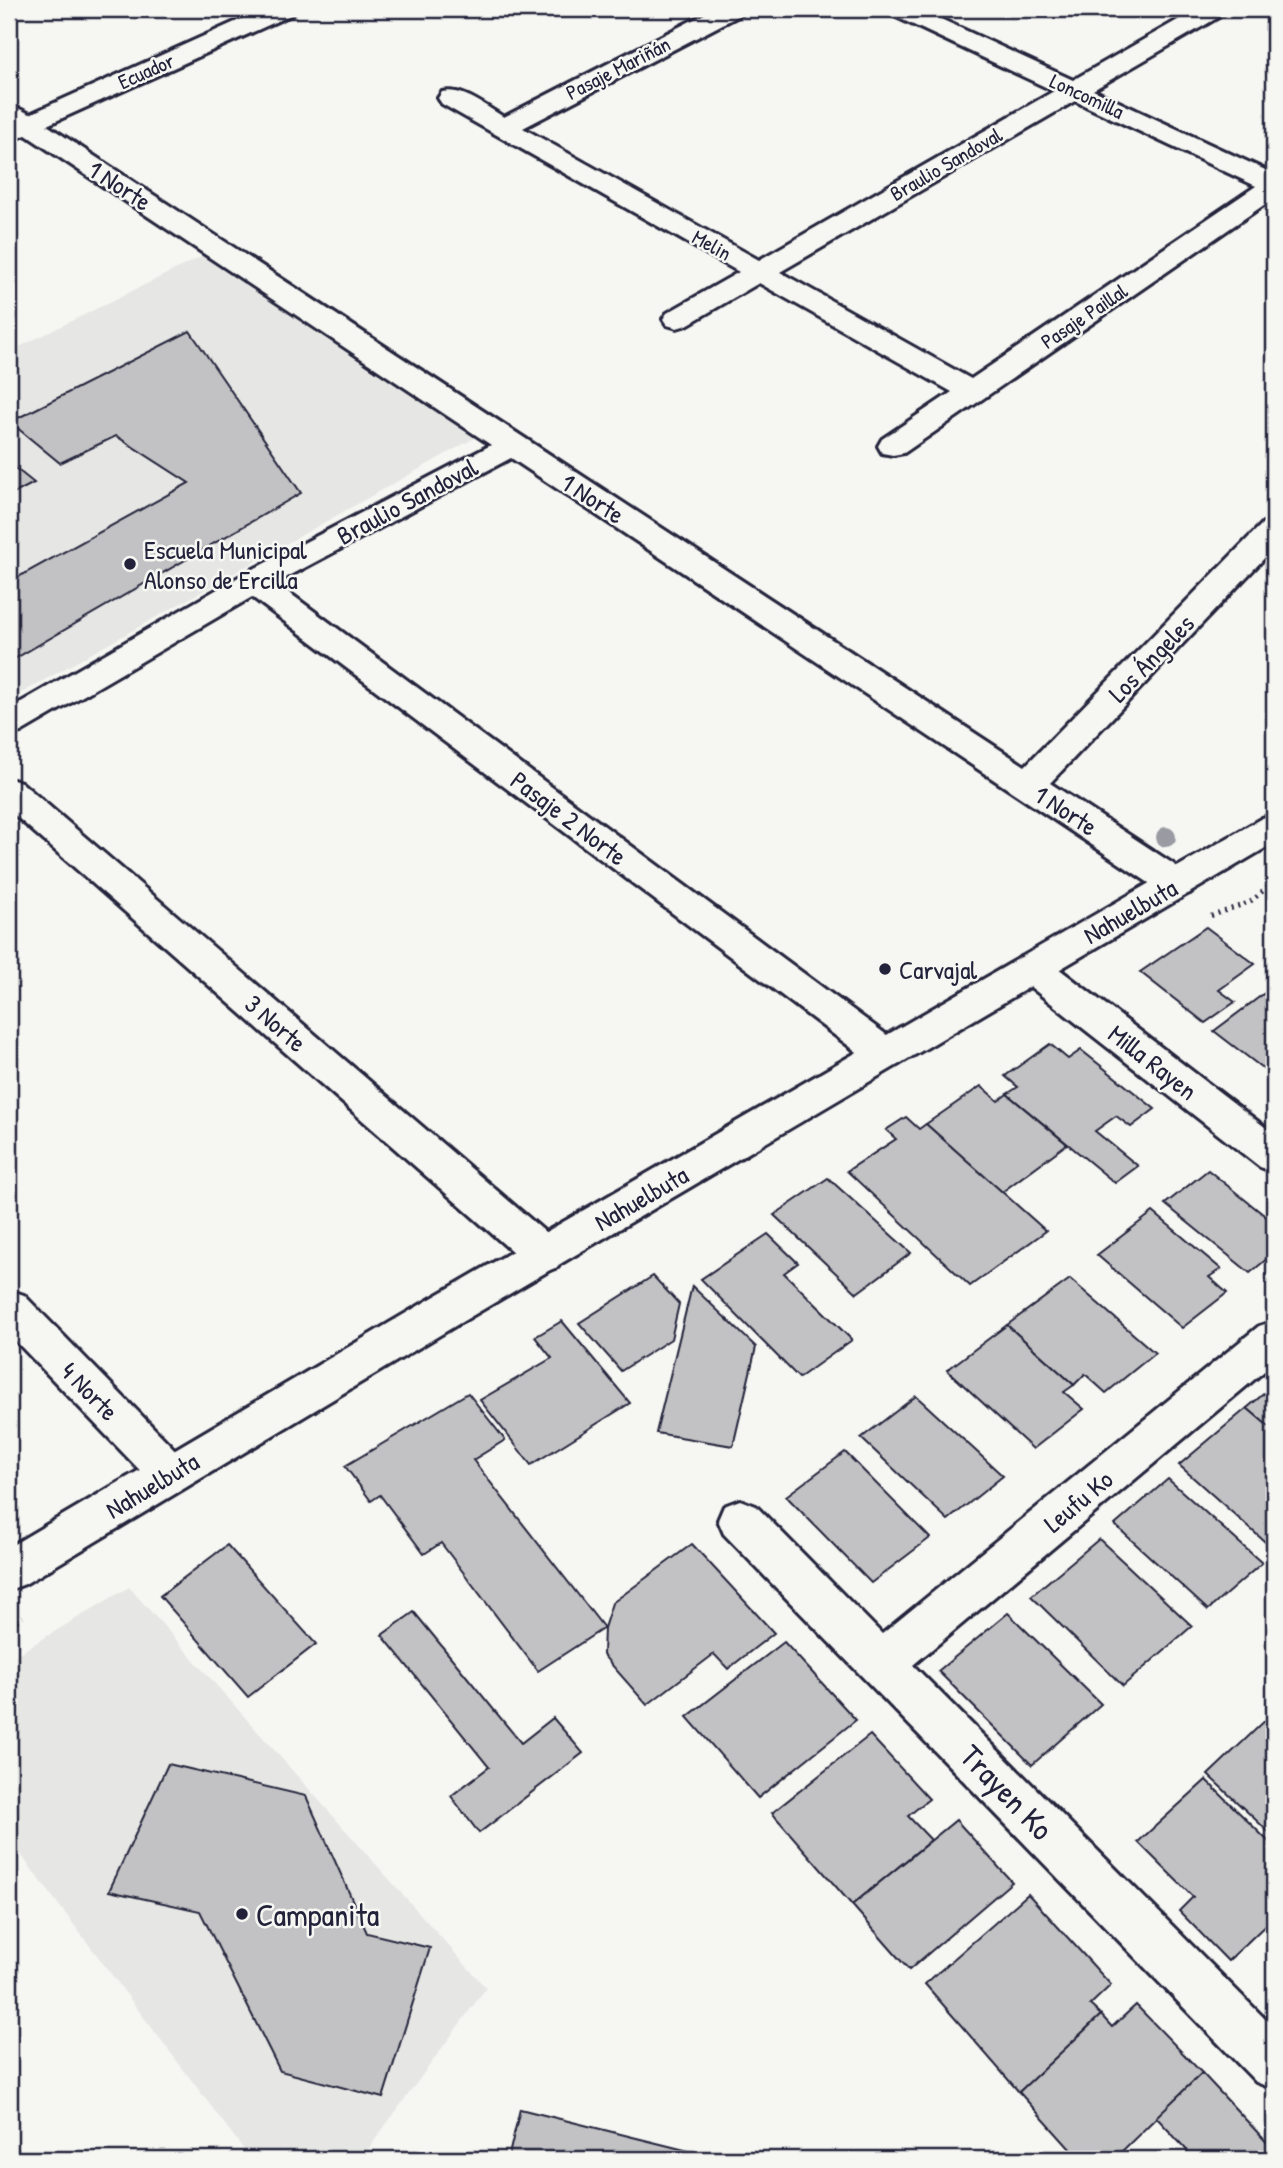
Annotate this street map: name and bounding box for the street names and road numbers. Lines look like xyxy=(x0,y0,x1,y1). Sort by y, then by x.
street label: Pasaje Mariñán xyxy=(561,29,675,107)
street label: Ecuador xyxy=(113,46,179,96)
street label: Loncomilla xyxy=(1045,66,1129,126)
street label: Braulio Sandoval xyxy=(885,120,1008,208)
street label: 1 Norte xyxy=(82,152,158,218)
street label: Melin xyxy=(687,222,737,268)
street label: Pasaje Paillal xyxy=(1035,276,1133,356)
street label: Braulio Sandoval xyxy=(330,449,484,553)
street label: 1 Norte xyxy=(555,465,631,531)
street label: Los Ángeles xyxy=(1100,606,1202,710)
street label: Pasaje 2 Norte xyxy=(504,763,634,873)
street label: 1 Norte xyxy=(1028,777,1104,843)
street label: Nahuelbuta xyxy=(1077,870,1183,952)
street label: 3 Norte xyxy=(238,986,314,1060)
street label: Milla Rayen xyxy=(1101,1016,1205,1108)
street label: Nahuelbuta xyxy=(588,1157,694,1239)
street label: 4 Norte xyxy=(53,1354,127,1428)
street label: Nahuelbuta xyxy=(99,1444,205,1526)
street label: Leufu Ko xyxy=(1036,1462,1120,1540)
street label: Trayen Ko xyxy=(951,1735,1063,1849)

